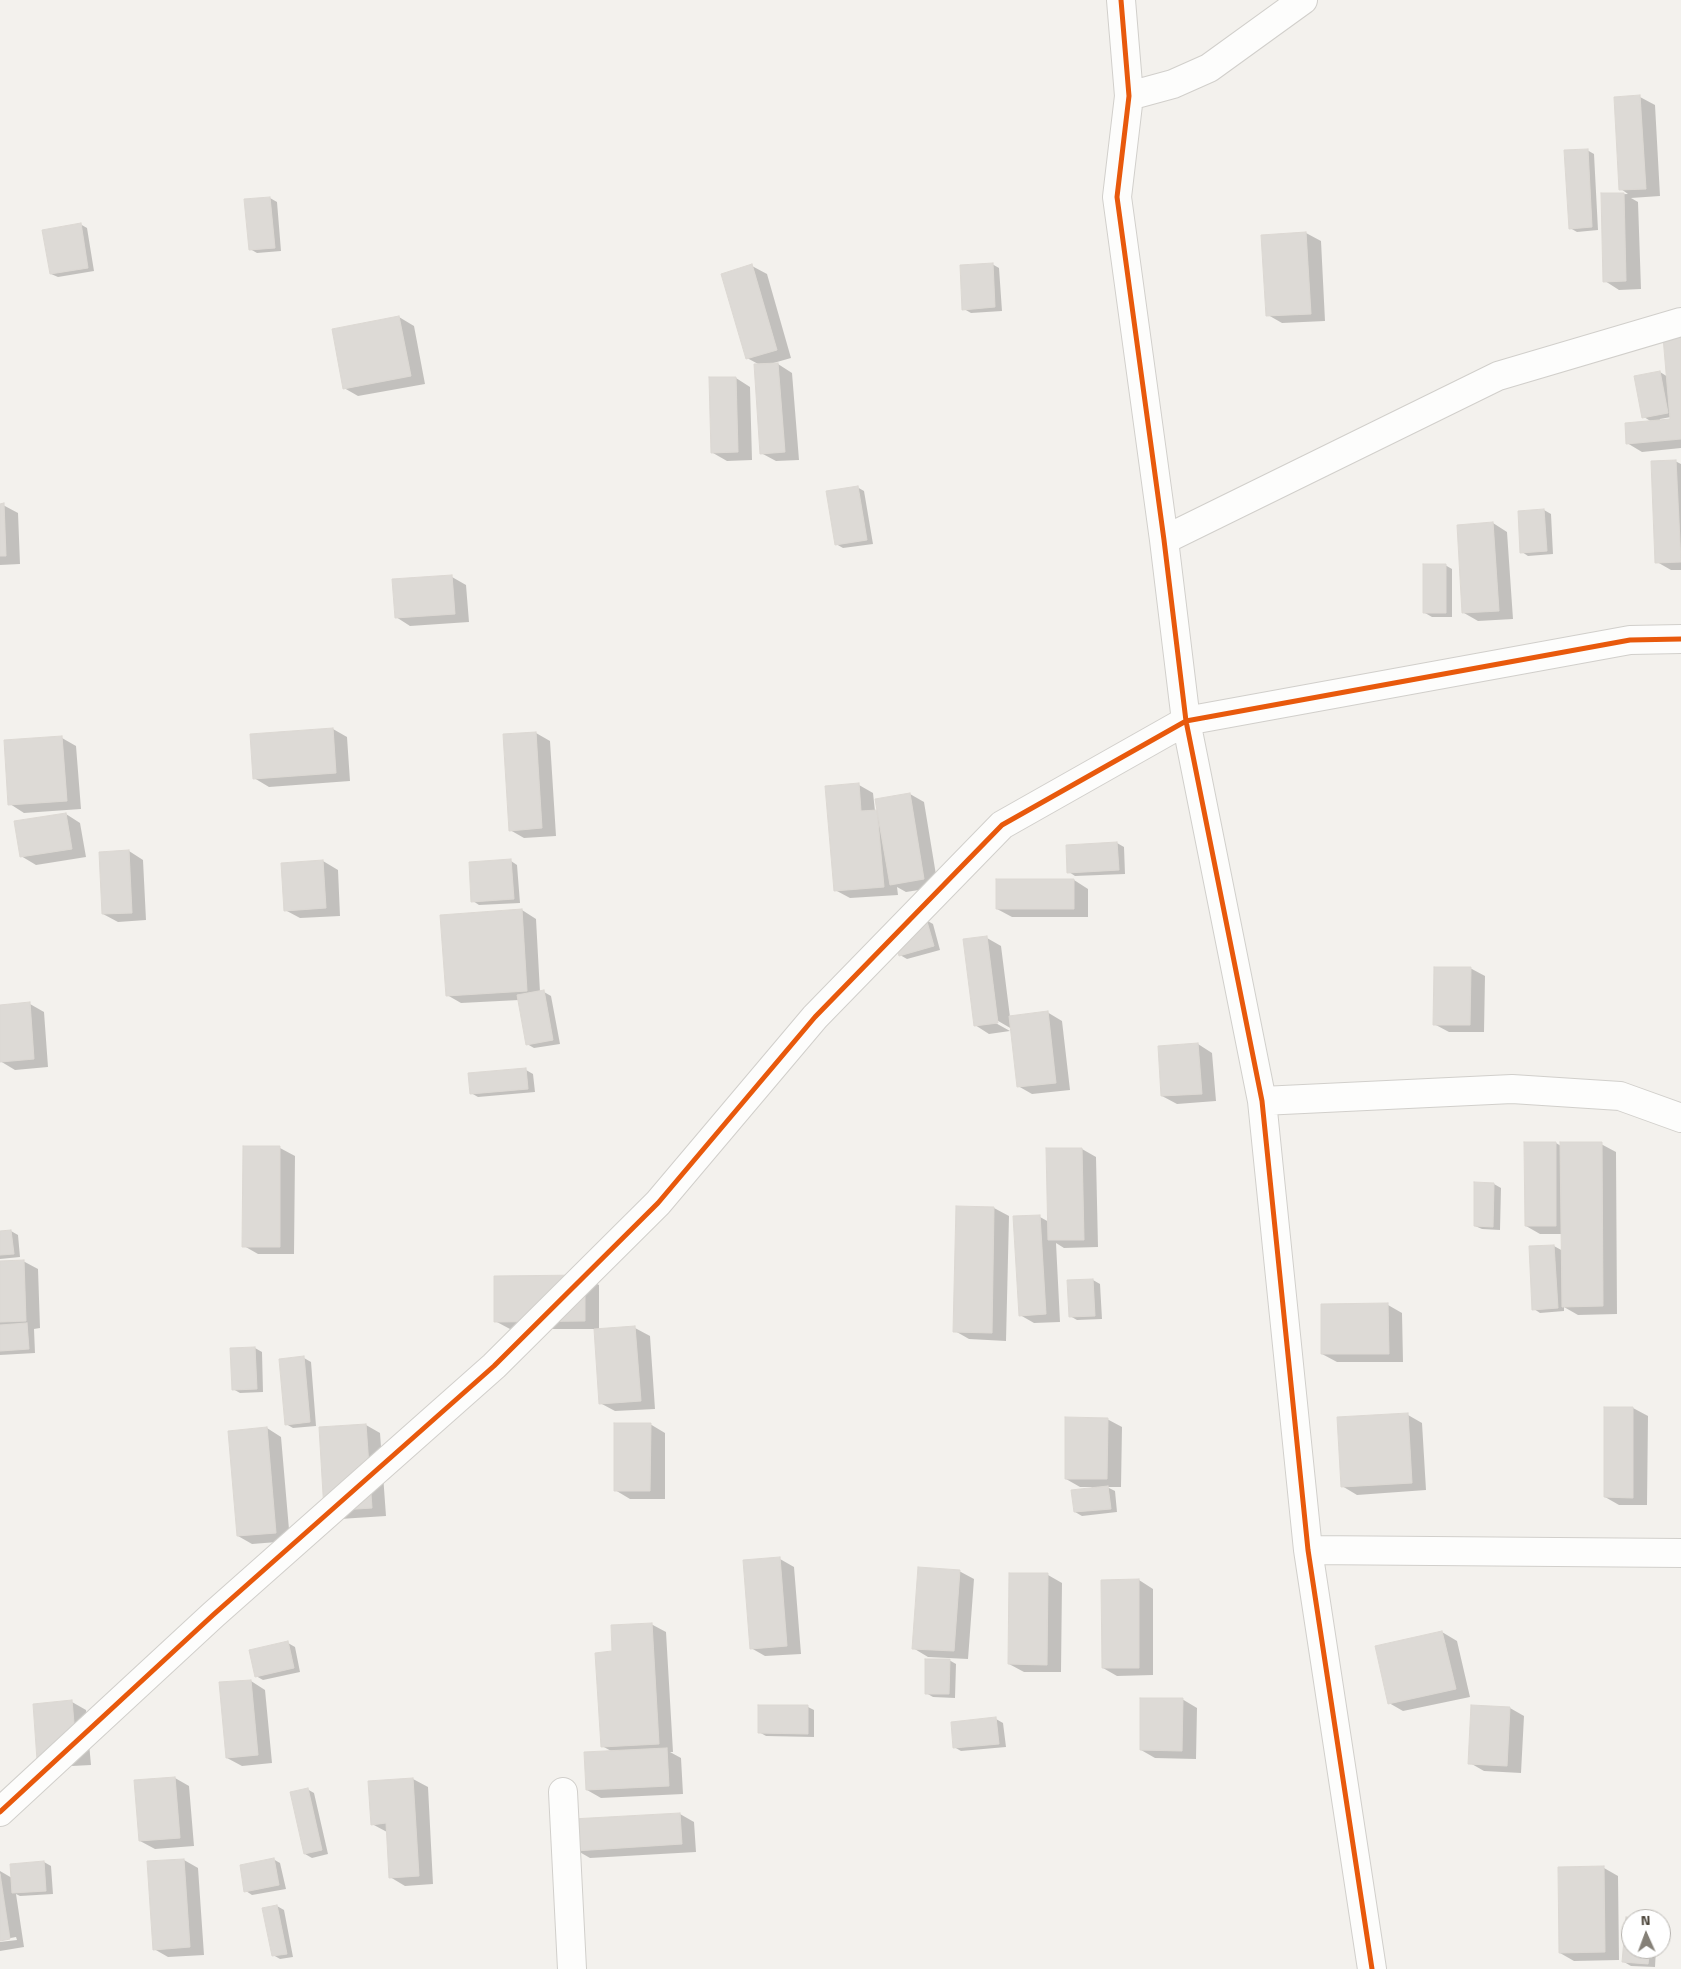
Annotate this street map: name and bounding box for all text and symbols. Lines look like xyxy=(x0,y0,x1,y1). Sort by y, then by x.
north arrow xyxy=(1621,1909,1671,1959)
text: N xyxy=(1640,1909,1651,1930)

